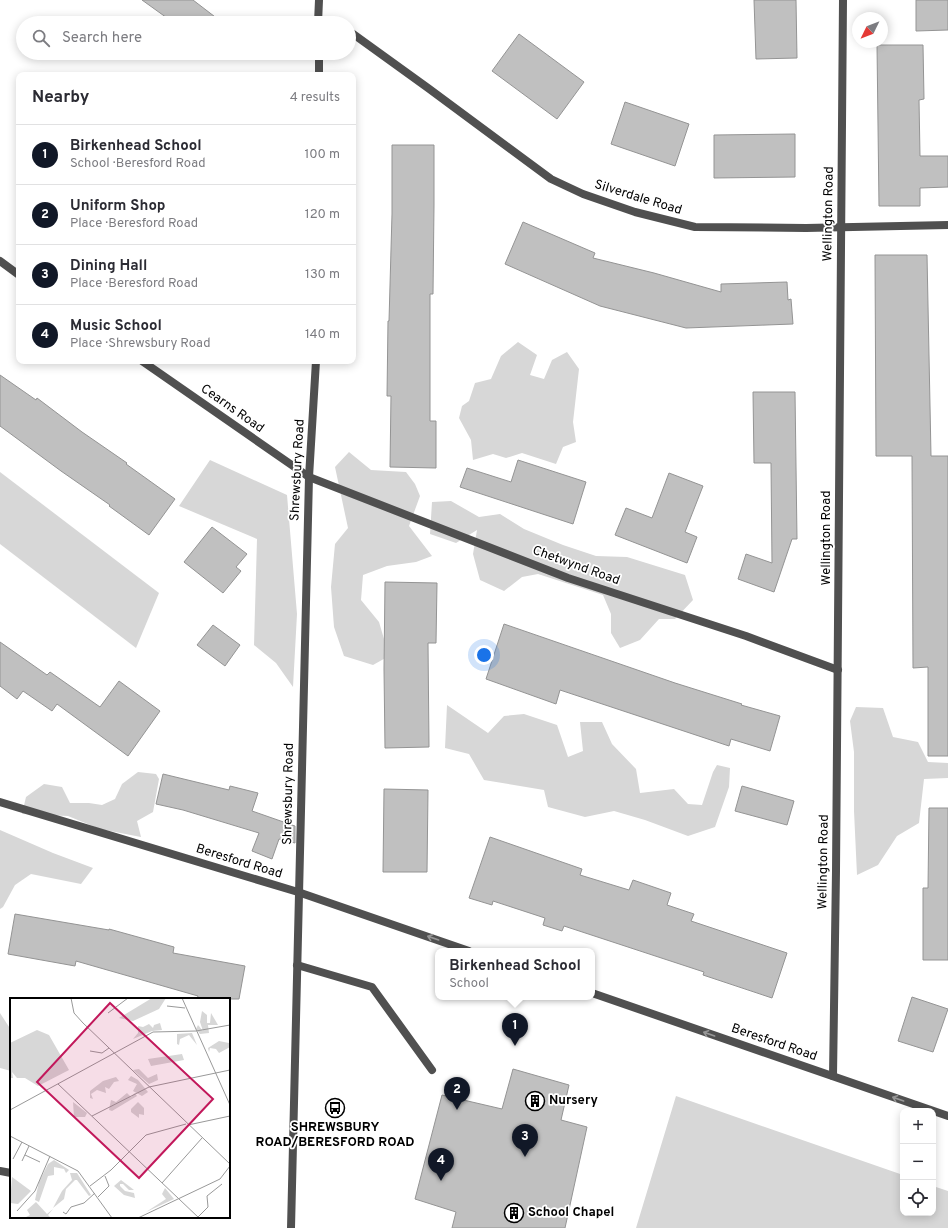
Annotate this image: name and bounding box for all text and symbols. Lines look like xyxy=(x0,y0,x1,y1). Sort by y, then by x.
north arrow xyxy=(852,12,888,48)
search box xyxy=(16,16,356,60)
icon: search xyxy=(30,27,52,49)
text: Search here xyxy=(62,29,142,48)
text: Nearby xyxy=(32,87,89,109)
text: 4 results xyxy=(290,90,340,106)
text: Birkenhead School xyxy=(70,137,202,156)
text: 1 xyxy=(42,147,48,163)
text: 100 m xyxy=(304,147,340,163)
text: School · Beresford Road xyxy=(70,156,206,172)
street label: Wellington Road xyxy=(820,166,838,262)
street label: Silverdale Road xyxy=(592,177,684,219)
text: Uniform Shop xyxy=(70,197,165,216)
text: 2 xyxy=(41,207,49,223)
text: 120 m xyxy=(305,207,340,223)
text: Place · Beresford Road xyxy=(70,216,198,232)
text: Dining Hall xyxy=(70,257,147,276)
text: 3 xyxy=(41,267,49,283)
text: 130 m xyxy=(305,267,340,283)
text: Place · Beresford Road xyxy=(70,276,198,292)
text: Music School xyxy=(70,317,162,336)
text: 4 xyxy=(41,327,49,343)
text: 140 m xyxy=(305,327,340,343)
text: Place · Shrewsbury Road xyxy=(70,336,210,352)
street label: Cearns Road xyxy=(197,381,267,437)
street label: Shrewsbury Road xyxy=(287,419,309,521)
street label: Wellington Road xyxy=(819,490,835,586)
street label: Chetwynd Road xyxy=(530,543,622,589)
your location xyxy=(474,645,494,665)
street label: Shrewsbury Road xyxy=(280,743,298,845)
street label: Wellington Road xyxy=(815,814,833,910)
street label: Beresford Road xyxy=(194,841,284,883)
one-way arrow xyxy=(427,934,439,942)
popup xyxy=(435,948,595,1000)
text: Birkenhead School xyxy=(449,957,581,976)
text: School xyxy=(449,976,489,992)
inset map xyxy=(10,998,230,1218)
pin: 1 xyxy=(502,1013,528,1046)
street label: Beresford Road xyxy=(729,1021,819,1065)
one-way arrow xyxy=(703,1029,715,1037)
pin: 2 xyxy=(444,1077,470,1110)
building icon: Nursery xyxy=(524,1090,546,1112)
place label: Nursery xyxy=(549,1093,598,1109)
one-way arrow xyxy=(892,1095,905,1102)
bus stop icon: SHREWSBURY ROAD/BERESFORD ROAD xyxy=(324,1097,346,1119)
map controls xyxy=(900,1108,936,1216)
button: + xyxy=(900,1108,936,1144)
place label: SHREWSBURY ROAD/BERESFORD ROAD xyxy=(255,1120,415,1151)
pin: 3 xyxy=(512,1124,538,1157)
button: − xyxy=(900,1144,936,1180)
pin: 4 xyxy=(428,1148,454,1181)
button: locate xyxy=(900,1180,936,1216)
building icon: School Chapel xyxy=(503,1202,525,1224)
place label: School Chapel xyxy=(528,1205,614,1221)

